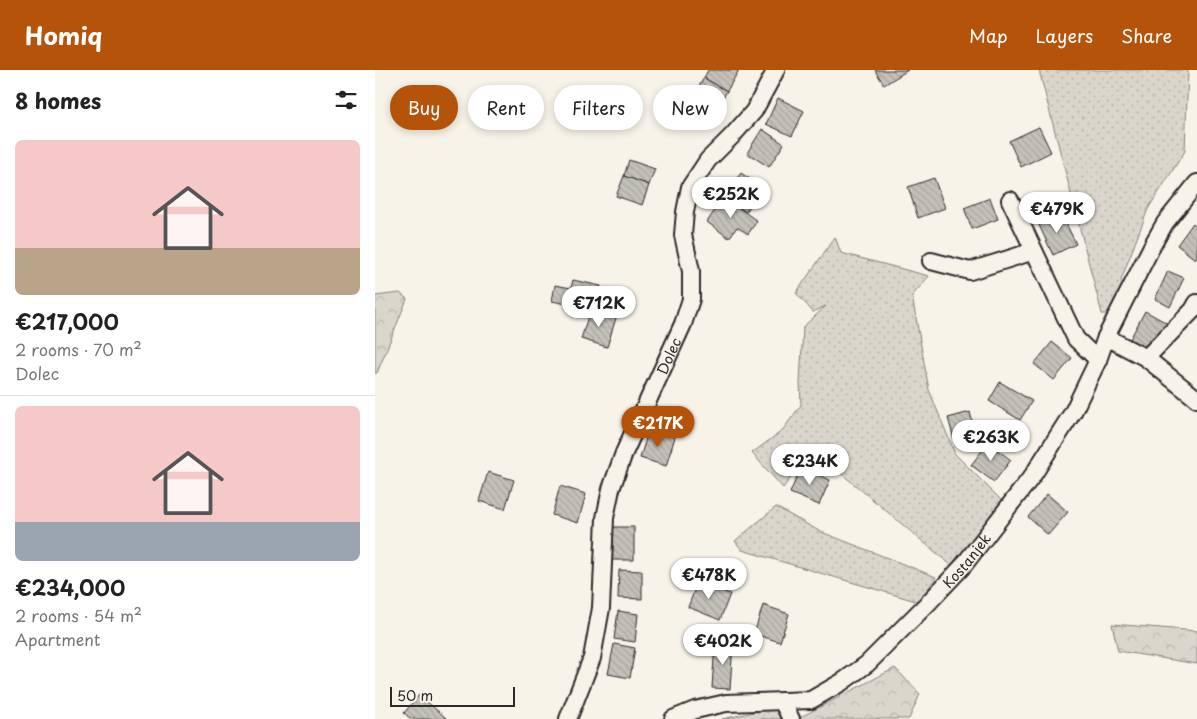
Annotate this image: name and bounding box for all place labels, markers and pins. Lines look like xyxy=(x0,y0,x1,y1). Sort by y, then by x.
pin: €252K xyxy=(696,176,766,219)
pin: €479K xyxy=(1022,191,1092,234)
pin: €712K xyxy=(564,286,634,328)
pin: €217K xyxy=(623,406,693,448)
pin: €263K xyxy=(956,420,1026,462)
pin: €234K xyxy=(775,444,845,486)
pin: €478K xyxy=(674,558,744,600)
pin: €402K xyxy=(688,624,758,666)

